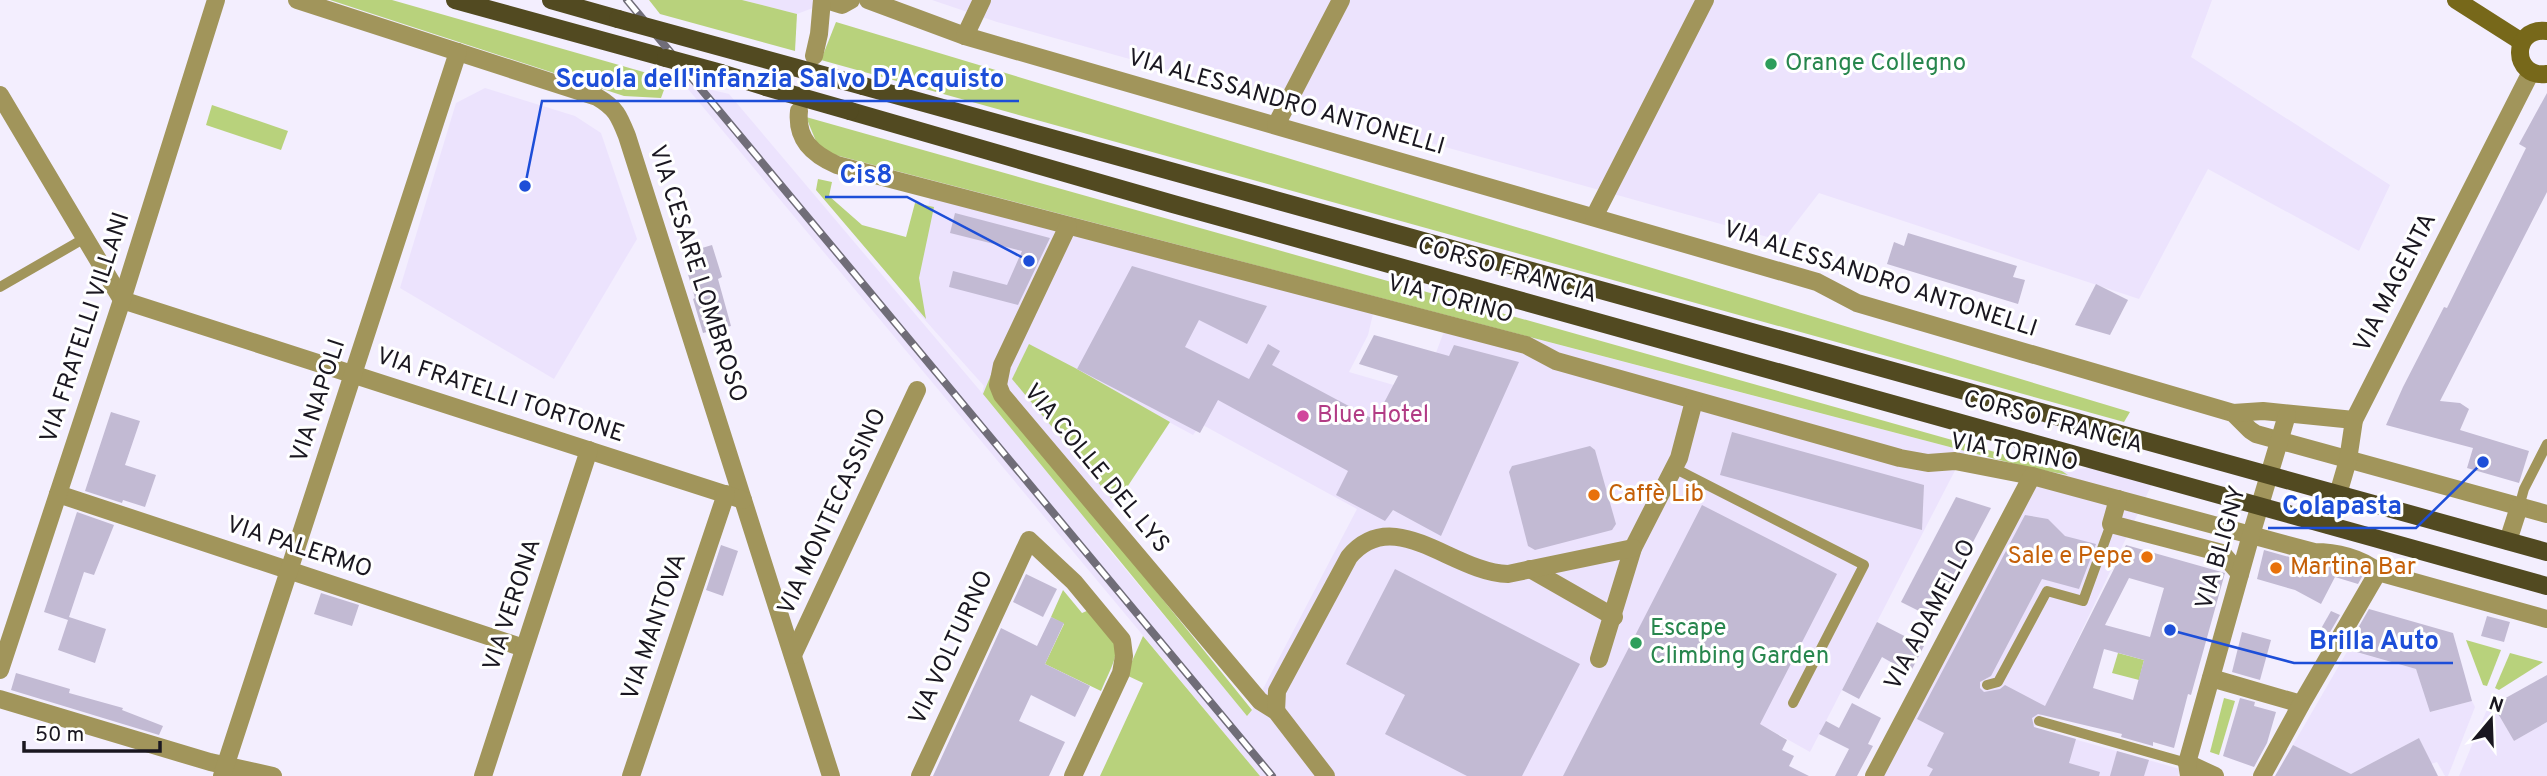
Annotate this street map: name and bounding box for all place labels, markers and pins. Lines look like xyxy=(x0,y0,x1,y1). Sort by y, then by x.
place label: Orange Collegno xyxy=(1785,49,1966,79)
callout: Scuola dell'infanzia Salvo D'Acquisto xyxy=(542,54,1019,101)
marker: Orange Collegno xyxy=(1763,56,1779,72)
callout: Cis8 xyxy=(825,150,907,197)
place label: Blue Hotel xyxy=(1317,401,1429,431)
marker: Blue Hotel xyxy=(1295,408,1311,424)
place label: Caffè Lib xyxy=(1608,480,1704,510)
callout: Colapasta xyxy=(2268,481,2416,528)
marker: Caffè Lib xyxy=(1586,487,1602,503)
place label: Sale e Pepe xyxy=(2007,542,2133,572)
marker: Sale e Pepe xyxy=(2139,549,2155,565)
place label: Martina Bar xyxy=(2290,553,2416,583)
marker: Martina Bar xyxy=(2268,560,2284,576)
place label: Escape Climbing Garden xyxy=(1650,614,1829,672)
callout: Brilla Auto xyxy=(2294,616,2453,663)
marker: Escape Climbing Garden xyxy=(1628,635,1644,651)

